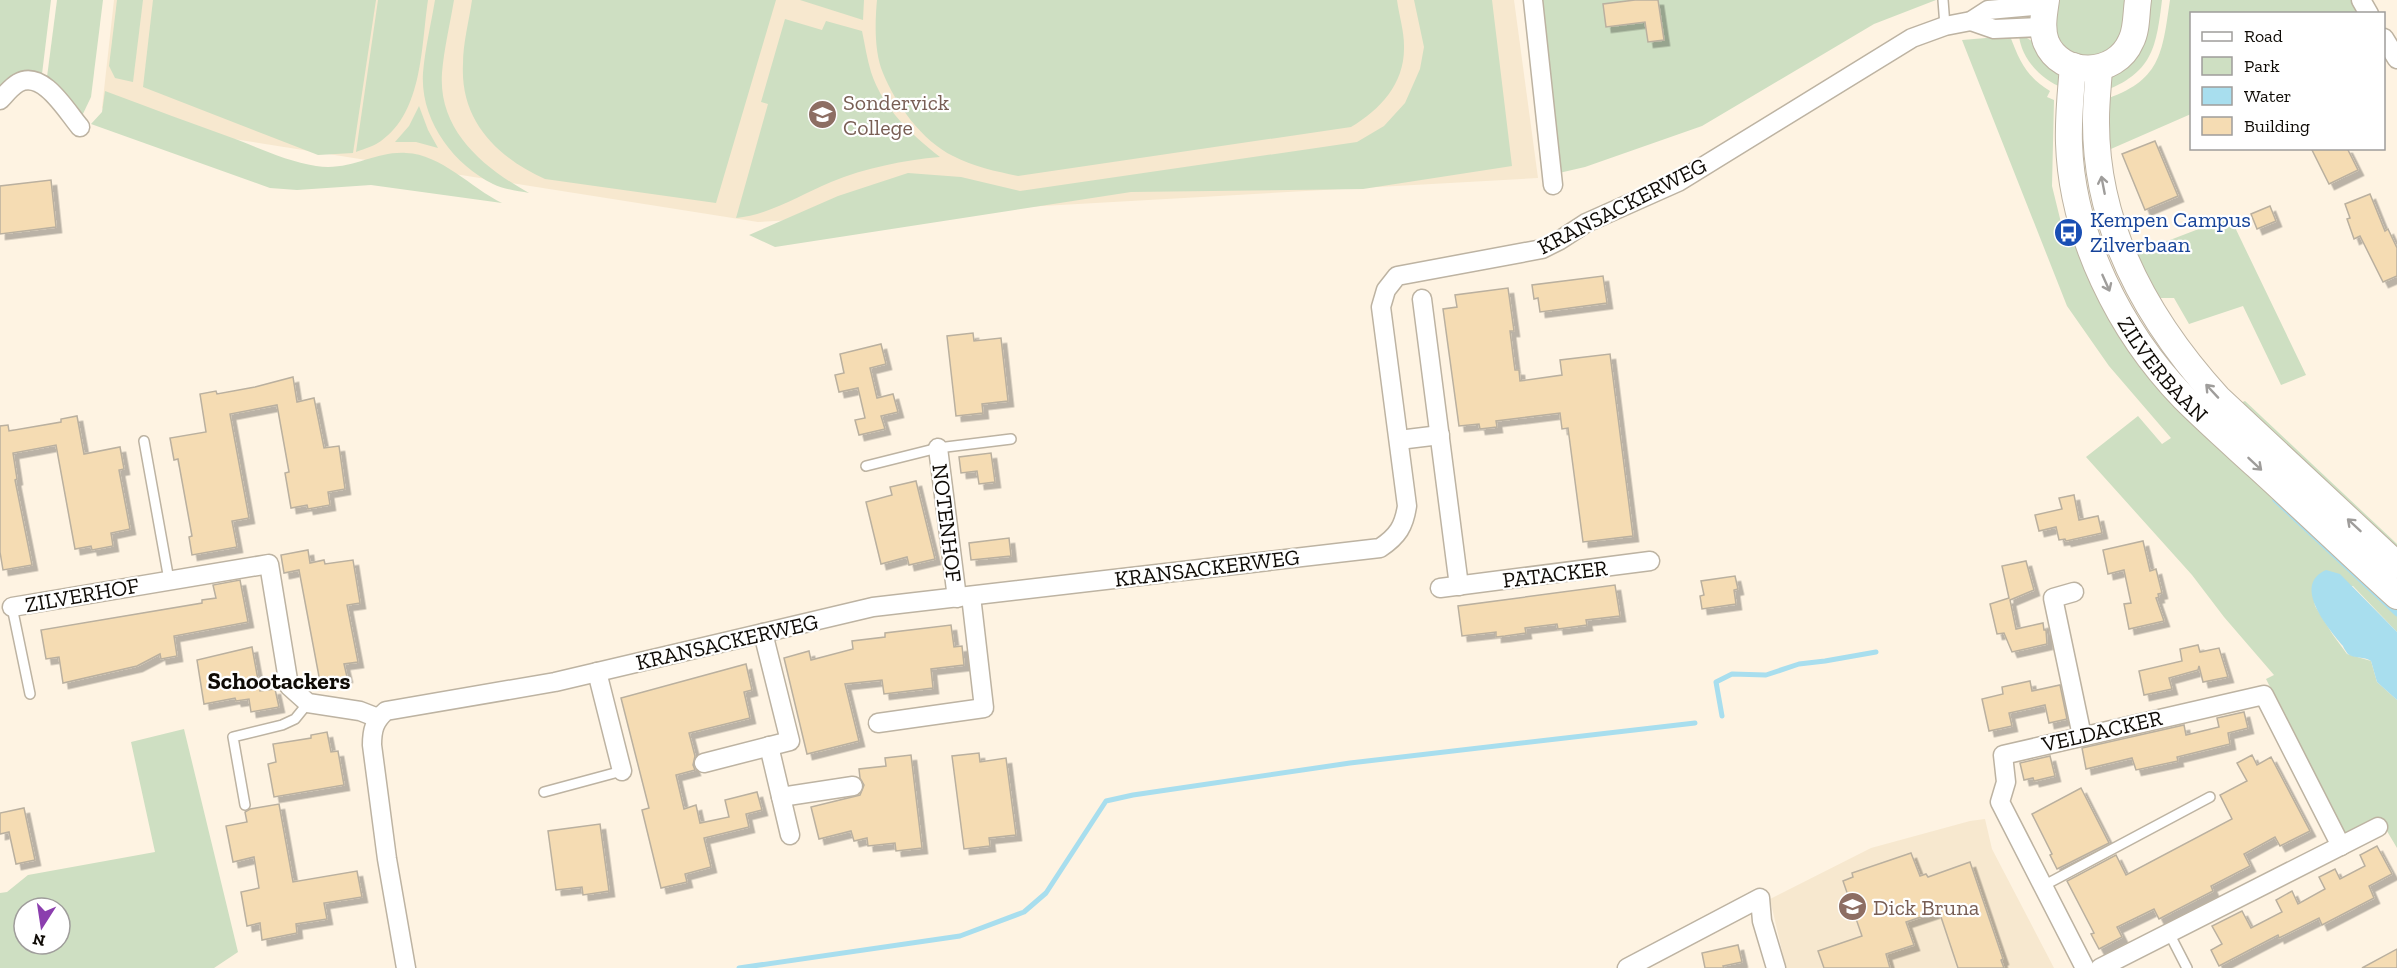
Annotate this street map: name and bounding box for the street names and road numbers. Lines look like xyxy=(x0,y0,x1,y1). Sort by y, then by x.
street label: KRANSACKERWEG xyxy=(1533,152,1711,260)
street label: ZILVERBAAN xyxy=(2112,311,2214,428)
street label: NOTENHOF xyxy=(926,462,968,584)
street label: KRANSACKERWEG xyxy=(1113,543,1301,593)
street label: PATACKER xyxy=(1501,554,1609,594)
street label: ZILVERHOF xyxy=(23,572,141,618)
street label: KRANSACKERWEG xyxy=(633,608,821,676)
street label: VELDACKER xyxy=(2038,704,2165,758)

